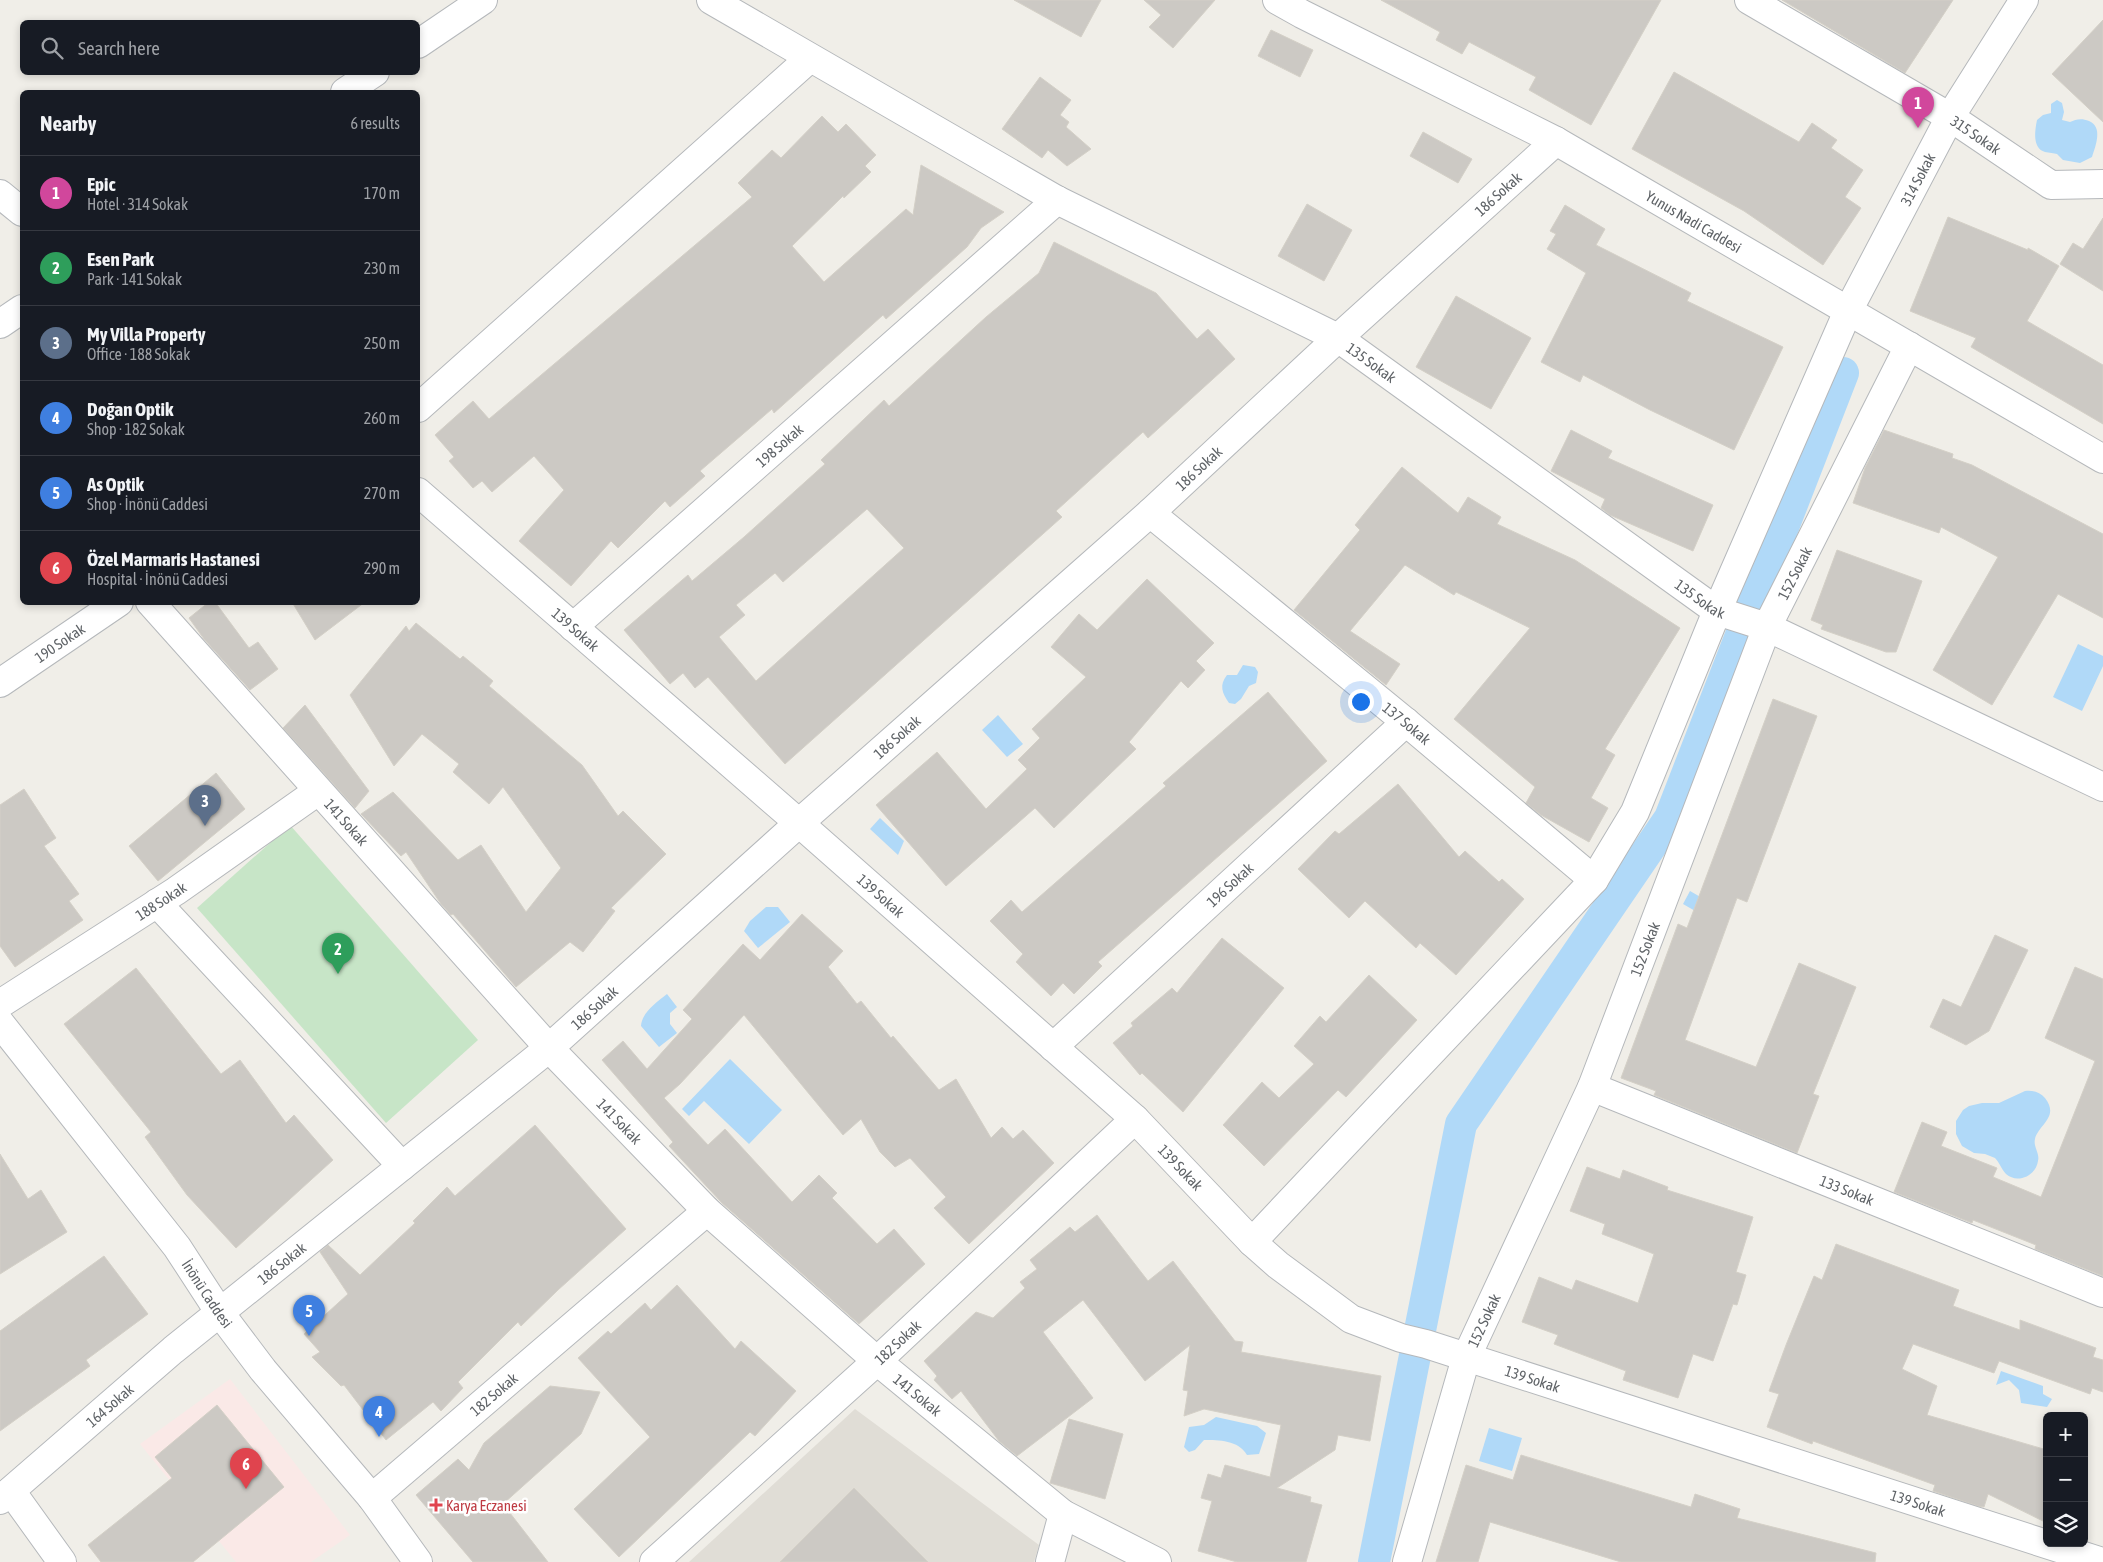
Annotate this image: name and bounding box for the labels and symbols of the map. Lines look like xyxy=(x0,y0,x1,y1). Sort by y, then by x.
pin: 1 xyxy=(1902,87,1934,128)
street label: 315 Sokak xyxy=(1948,112,2005,158)
street label: 314 Sokak xyxy=(1897,150,1938,208)
street label: 186 Sokak xyxy=(1471,168,1525,219)
street label: Yunus Nadi Caddesi xyxy=(1643,187,1745,256)
street label: 135 Sokak xyxy=(1343,339,1400,386)
street label: 198 Sokak xyxy=(752,420,806,470)
street label: 186 Sokak xyxy=(1172,442,1225,494)
street label: 152 Sokak xyxy=(1774,543,1815,602)
street label: 135 Sokak xyxy=(1672,575,1727,622)
street label: 139 Sokak xyxy=(549,604,603,654)
street label: 190 Sokak xyxy=(31,619,88,666)
your location xyxy=(1348,689,1374,715)
street label: 137 Sokak xyxy=(1380,698,1435,748)
street label: 186 Sokak xyxy=(870,711,924,762)
pin: 3 xyxy=(189,785,221,826)
street label: 141 Sokak xyxy=(321,795,372,849)
street label: 196 Sokak xyxy=(1203,859,1257,910)
street label: 139 Sokak xyxy=(854,870,908,921)
street label: 188 Sokak xyxy=(132,878,190,923)
street label: 152 Sokak xyxy=(1626,919,1663,978)
pin: 2 xyxy=(322,933,354,974)
street label: 186 Sokak xyxy=(567,982,621,1033)
street label: 141 Sokak xyxy=(594,1095,646,1148)
street label: 139 Sokak xyxy=(1155,1141,1207,1194)
street label: 133 Sokak xyxy=(1818,1171,1877,1208)
street label: 186 Sokak xyxy=(254,1238,309,1287)
street label: İnönü Caddesi xyxy=(179,1256,236,1331)
street label: 152 Sokak xyxy=(1464,1291,1503,1350)
pin: 5 xyxy=(293,1295,325,1336)
street label: 182 Sokak xyxy=(871,1316,924,1368)
street label: 139 Sokak xyxy=(1503,1362,1563,1395)
street label: 182 Sokak xyxy=(466,1369,521,1419)
street label: 141 Sokak xyxy=(890,1370,945,1419)
street label: 164 Sokak xyxy=(83,1380,137,1430)
pin: 4 xyxy=(363,1396,395,1437)
pin: 6 xyxy=(230,1448,262,1489)
street label: 139 Sokak xyxy=(1888,1486,1948,1520)
place label: Karya Eczanesi xyxy=(446,1497,527,1514)
marker: Karya Eczanesi xyxy=(430,1499,442,1511)

